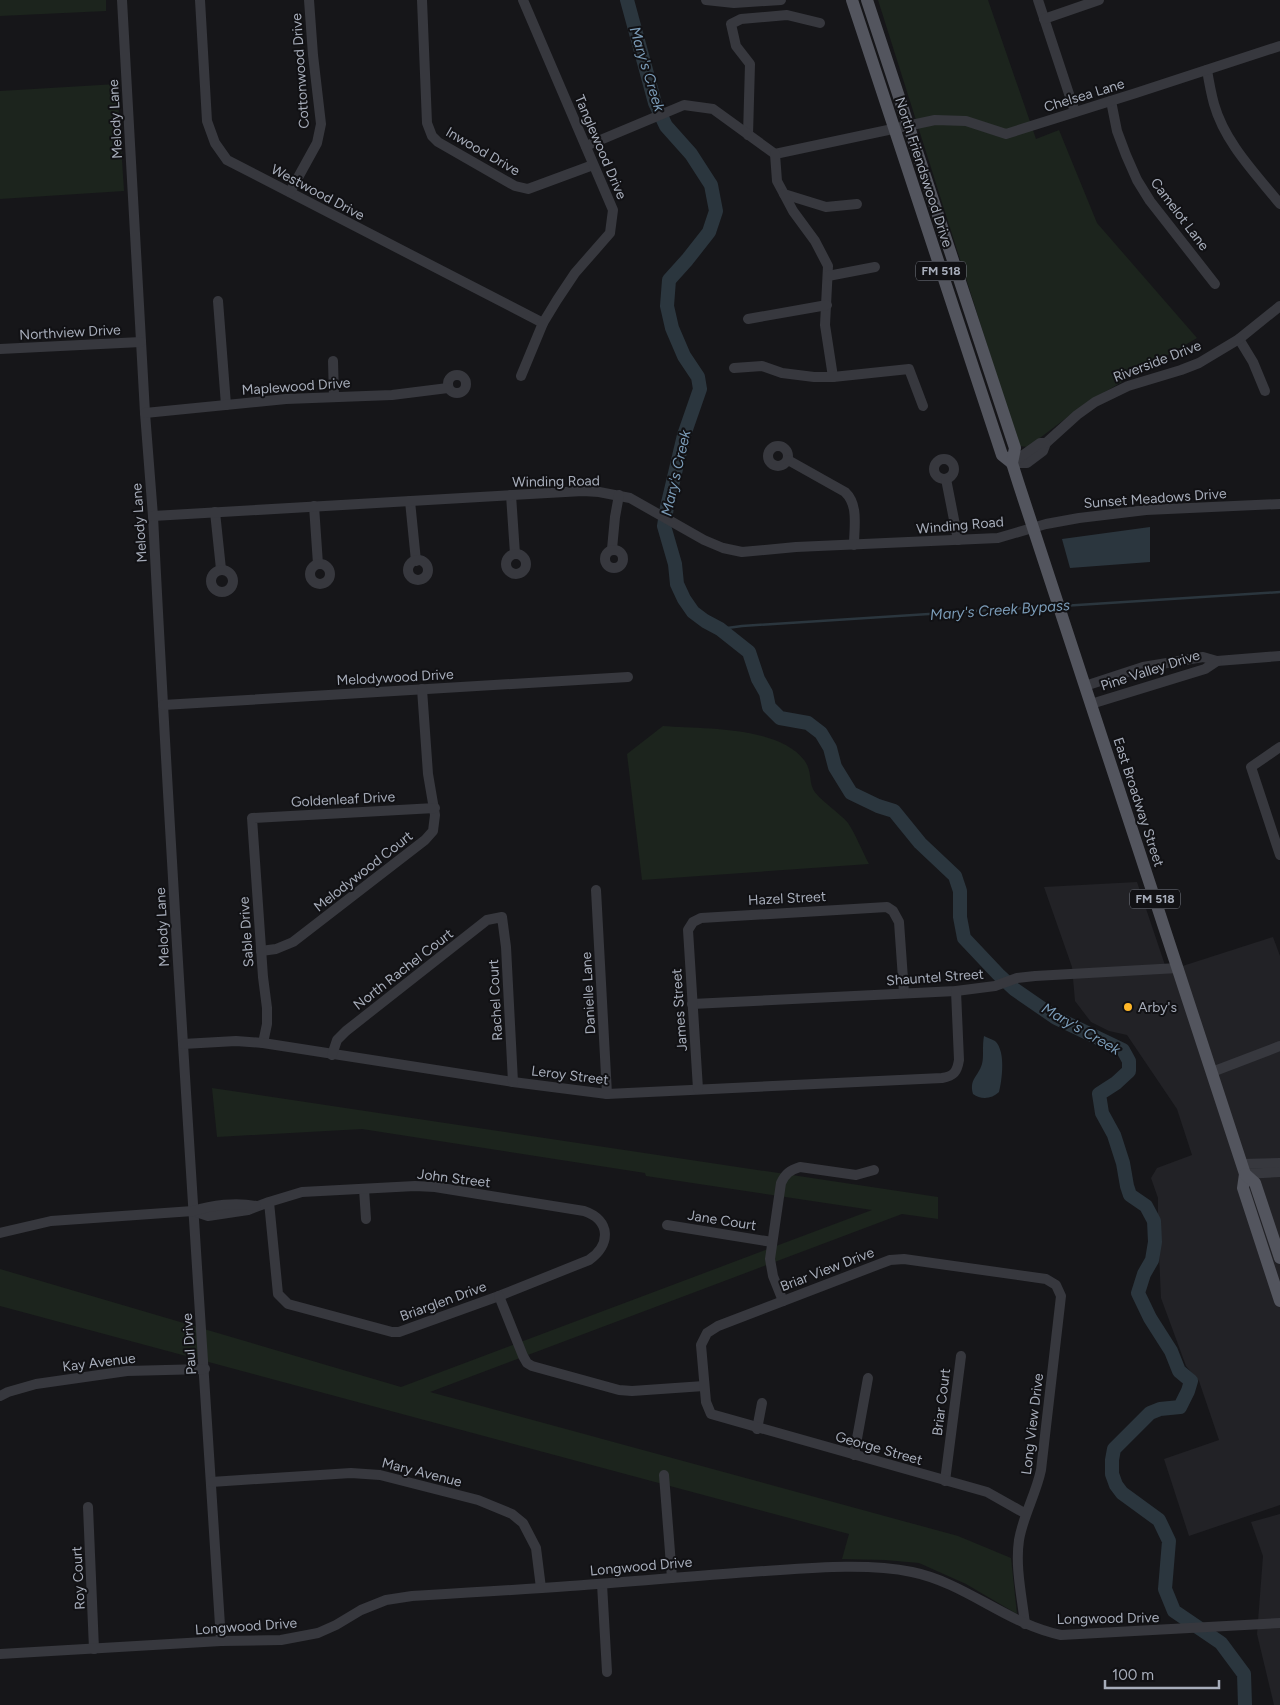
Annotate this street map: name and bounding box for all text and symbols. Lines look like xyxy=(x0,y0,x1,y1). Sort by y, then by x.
street label: Cottonwood Drive xyxy=(288,12,313,129)
water label: Mary's Creek xyxy=(626,24,669,114)
street label: Chelsea Lane xyxy=(1042,75,1127,116)
street label: Melody Lane xyxy=(105,78,126,159)
street label: Tanglewood Drive xyxy=(571,92,630,202)
street label: North Friendswood Drive xyxy=(891,95,956,250)
street label: Inwood Drive xyxy=(443,123,523,180)
street label: Westwood Drive xyxy=(268,161,368,224)
street label: Camelot Lane xyxy=(1147,175,1213,254)
road number: FM 518 xyxy=(916,262,966,280)
street label: Northview Drive xyxy=(19,321,121,344)
street label: Riverside Drive xyxy=(1111,337,1204,386)
street label: Maplewood Drive xyxy=(241,374,351,399)
water label: Mary's Creek xyxy=(657,427,695,518)
street label: Winding Road xyxy=(512,472,600,491)
street label: Melody Lane xyxy=(128,482,151,563)
street label: Sunset Meadows Drive xyxy=(1083,485,1227,512)
street label: Winding Road xyxy=(916,513,1004,538)
water label: Mary's Creek Bypass xyxy=(929,596,1071,624)
street label: Pine Valley Drive xyxy=(1098,646,1202,695)
street label: Melodywood Drive xyxy=(336,666,454,689)
street label: East Broadway Street xyxy=(1110,735,1168,869)
street label: Goldenleaf Drive xyxy=(290,788,396,811)
street label: Melodywood Court xyxy=(310,827,416,915)
street label: Melody Lane xyxy=(152,886,173,967)
street label: Hazel Street xyxy=(748,888,826,909)
road number: FM 518 xyxy=(1130,890,1180,909)
street label: Sable Drive xyxy=(236,896,257,968)
street label: North Rachel Court xyxy=(350,925,457,1014)
street label: Danielle Lane xyxy=(578,951,599,1035)
street label: Rachel Court xyxy=(485,959,506,1041)
street label: Shauntel Street xyxy=(886,966,984,989)
street label: James Street xyxy=(668,968,691,1052)
water label: Mary's Creek xyxy=(1038,999,1124,1059)
place label: Arby's xyxy=(1138,999,1177,1016)
marker: Arby's xyxy=(1122,1001,1134,1013)
street label: Leroy Street xyxy=(530,1062,609,1089)
street label: John Street xyxy=(416,1166,492,1191)
street label: Jane Court xyxy=(686,1207,757,1234)
street label: Briar View Drive xyxy=(778,1244,877,1295)
street label: Briarglen Drive xyxy=(398,1278,489,1325)
street label: Paul Drive xyxy=(179,1312,200,1375)
street label: Kay Avenue xyxy=(61,1350,137,1375)
street label: Briar Court xyxy=(929,1367,954,1437)
street label: Long View Drive xyxy=(1018,1372,1047,1476)
street label: George Street xyxy=(833,1428,924,1469)
street label: Mary Avenue xyxy=(380,1454,464,1491)
street label: Roy Court xyxy=(68,1546,89,1610)
street label: Longwood Drive xyxy=(589,1554,693,1579)
street label: Longwood Drive xyxy=(1057,1609,1160,1628)
street label: Longwood Drive xyxy=(194,1614,298,1639)
scale bar xyxy=(1105,1658,1219,1690)
text: 100 m xyxy=(1112,1666,1154,1684)

